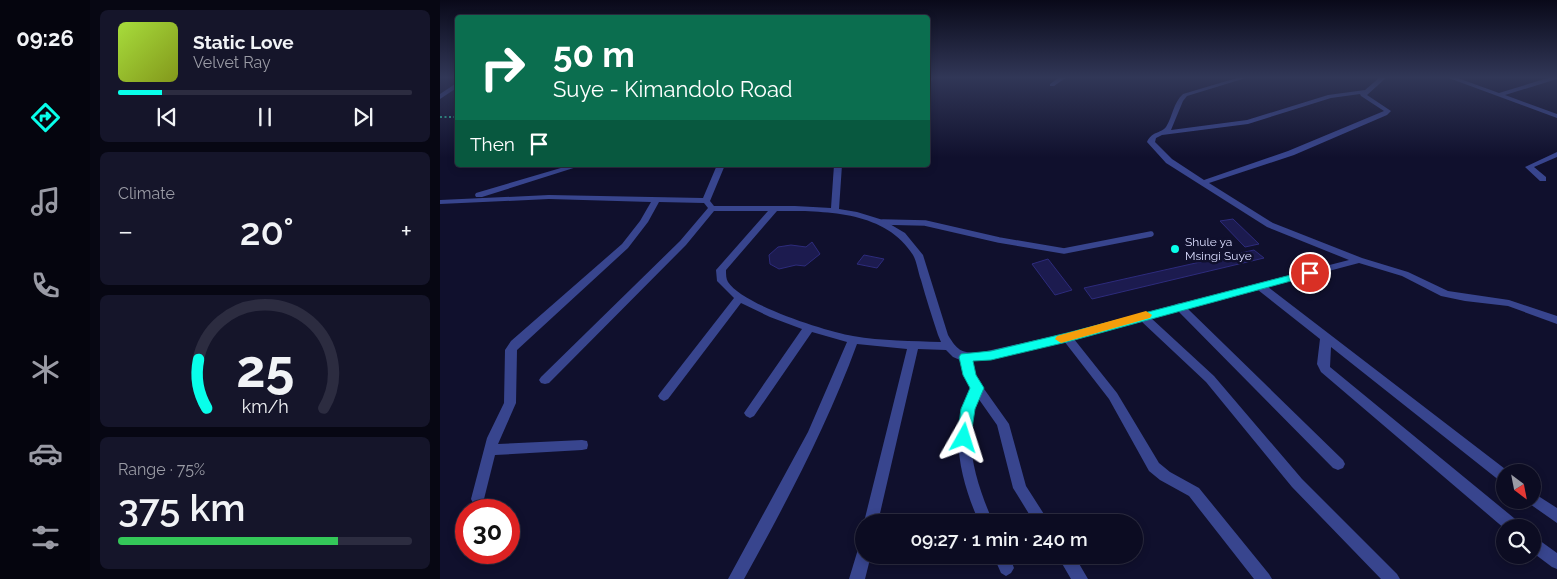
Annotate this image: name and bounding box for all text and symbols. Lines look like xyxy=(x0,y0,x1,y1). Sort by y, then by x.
text: 09:26 xyxy=(16,25,74,51)
text: Static Love xyxy=(193,31,294,53)
text: 50 m xyxy=(553,34,635,75)
icon: right xyxy=(470,35,535,100)
text: Velvet Ray xyxy=(193,53,271,72)
text: Suye - Kimandolo Road xyxy=(553,76,793,102)
icon: directions xyxy=(28,100,63,135)
icon: previous xyxy=(153,103,181,131)
icon: pause xyxy=(251,103,279,131)
icon: next xyxy=(349,103,377,131)
icon: arrive xyxy=(525,130,553,158)
text: Then xyxy=(470,133,515,155)
icon: music xyxy=(28,184,63,219)
text: Climate xyxy=(118,184,175,203)
text: 20° xyxy=(240,209,294,254)
text: − xyxy=(118,215,133,248)
text: + xyxy=(400,215,412,248)
place label: Shule ya Msingi Suye xyxy=(1185,235,1252,263)
marker: Shule ya Msingi Suye xyxy=(1169,243,1181,255)
pin xyxy=(1289,252,1331,294)
icon: arrive xyxy=(1296,259,1324,287)
icon: phone xyxy=(28,268,63,303)
text: 25 xyxy=(236,338,294,399)
icon: climate xyxy=(28,352,63,387)
text: km/h xyxy=(241,396,289,417)
position arrow xyxy=(937,411,989,463)
icon: car xyxy=(28,436,63,471)
text: Range · 75% xyxy=(118,460,205,479)
north arrow xyxy=(1496,464,1541,509)
map controls xyxy=(1496,464,1541,564)
text: 375 km xyxy=(118,485,246,530)
speed limit sign: 30 xyxy=(455,499,520,564)
button: search xyxy=(1496,519,1541,564)
icon: filters xyxy=(28,520,63,555)
text: 09:27 · 1 min · 240 m xyxy=(910,528,1088,550)

